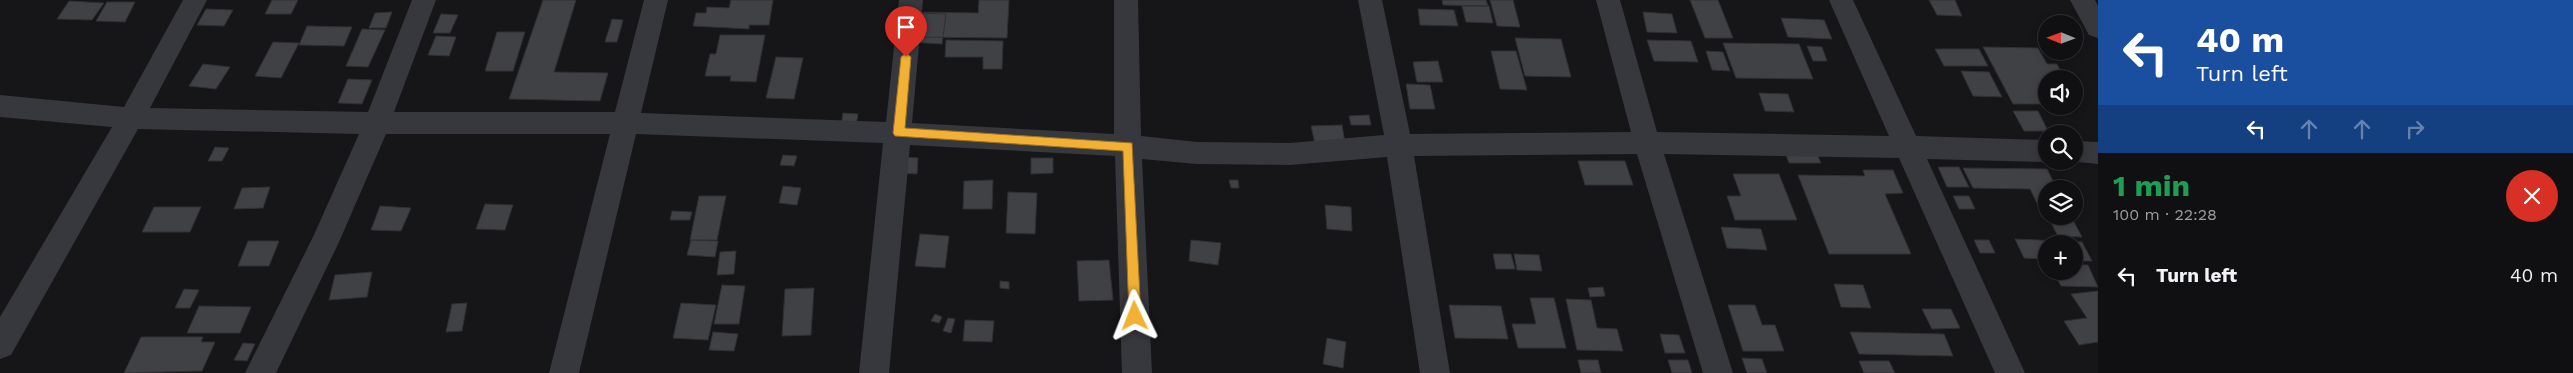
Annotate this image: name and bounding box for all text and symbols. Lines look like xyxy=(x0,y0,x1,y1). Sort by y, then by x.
pin xyxy=(885,6,927,57)
icon: arrive xyxy=(892,13,920,41)
north arrow xyxy=(2038,15,2082,60)
map controls xyxy=(2038,15,2083,280)
text: 40 m xyxy=(2196,19,2284,61)
icon: left xyxy=(2113,20,2178,85)
text: Turn left xyxy=(2196,61,2288,86)
button: sound xyxy=(2038,70,2083,115)
icon: left xyxy=(2242,115,2270,143)
icon: ahead xyxy=(2295,115,2323,143)
icon: ahead xyxy=(2348,115,2376,143)
icon: right xyxy=(2401,115,2429,143)
button: search xyxy=(2038,125,2083,170)
text: 1 min xyxy=(2113,168,2190,203)
button: close xyxy=(2506,170,2558,222)
button: layers xyxy=(2038,180,2083,225)
text: 100 m · 22:28 xyxy=(2113,205,2217,224)
button: + xyxy=(2038,235,2083,280)
icon: left xyxy=(2113,262,2141,290)
text: Turn left xyxy=(2156,264,2237,287)
text: 40 m xyxy=(2510,264,2558,287)
position arrow xyxy=(1108,289,1160,341)

